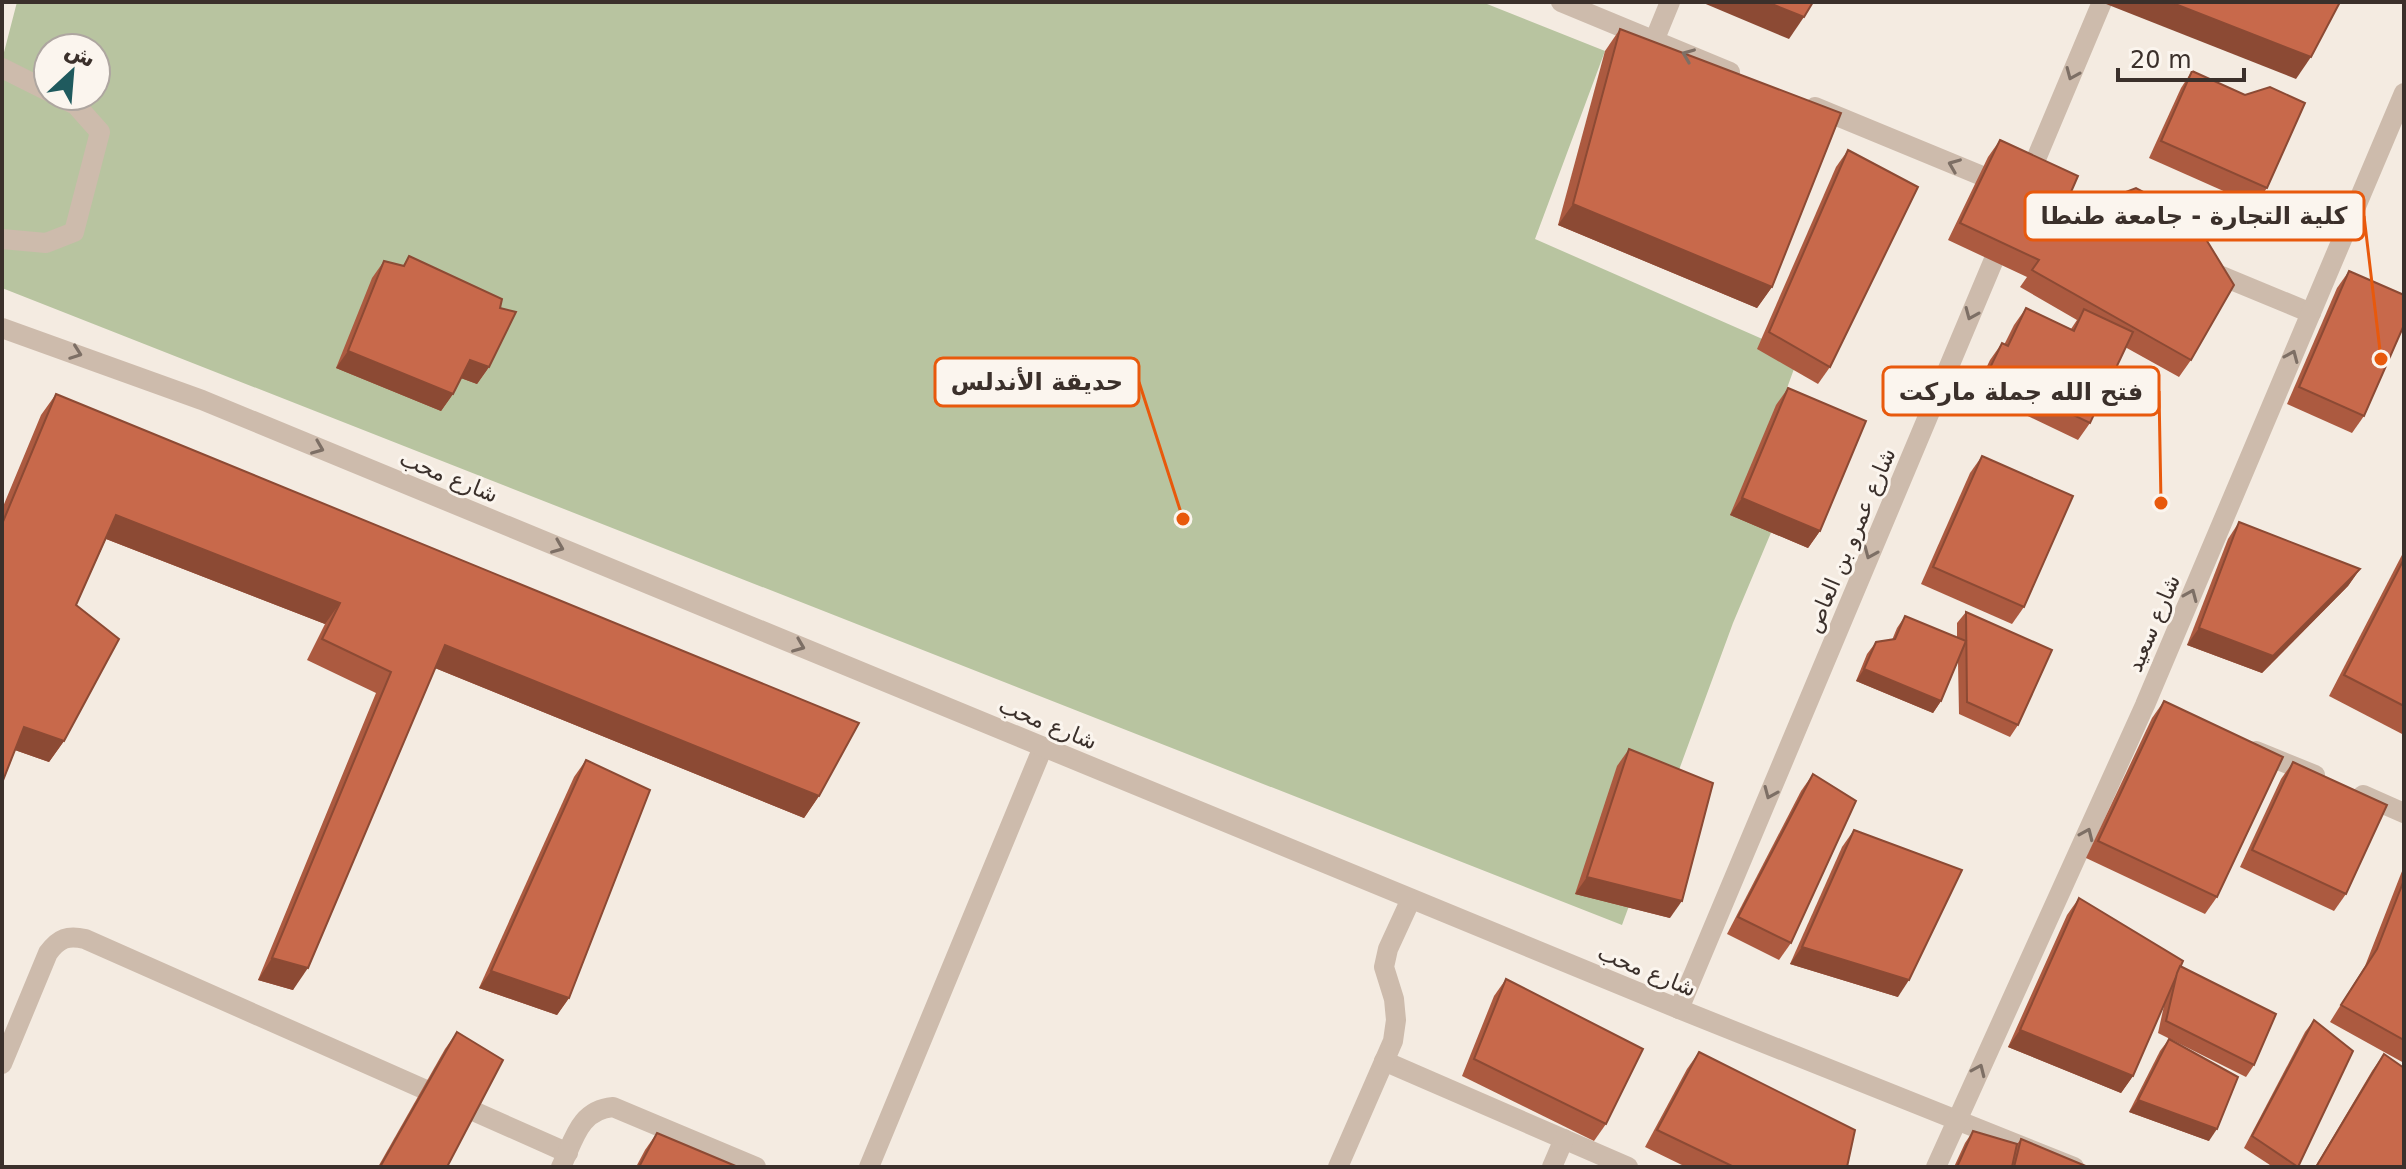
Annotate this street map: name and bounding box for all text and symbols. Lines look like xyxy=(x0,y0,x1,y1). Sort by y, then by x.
north arrow xyxy=(32,32,112,112)
scale bar xyxy=(2118,32,2244,82)
text: ش xyxy=(61,37,100,72)
text: 20 m xyxy=(2130,46,2192,74)
one-way arrow xyxy=(1682,48,1696,64)
one-way arrow xyxy=(2065,66,2081,80)
one-way arrow xyxy=(1948,158,1962,174)
callout: كلية التجارة - جامعة طنطا xyxy=(2025,192,2364,240)
text: كلية التجارة - جامعة طنطا xyxy=(2041,202,2347,230)
one-way arrow xyxy=(1964,306,1981,320)
one-way arrow xyxy=(68,343,82,360)
one-way arrow xyxy=(2283,350,2299,364)
callout: حديقة الأندلس xyxy=(935,358,1139,406)
text: حديقة الأندلس xyxy=(951,367,1123,396)
callout: فتح الله جملة ماركت xyxy=(1883,367,2159,415)
text: فتح الله جملة ماركت xyxy=(1899,378,2143,406)
one-way arrow xyxy=(310,438,324,455)
street label: شارع عمرو بن العاص xyxy=(1800,444,1902,637)
street label: شارع محب xyxy=(396,445,501,507)
one-way arrow xyxy=(550,537,564,554)
one-way arrow xyxy=(1864,545,1880,559)
street label: شارع سعيد xyxy=(2122,571,2185,676)
one-way arrow xyxy=(2182,589,2198,604)
one-way arrow xyxy=(791,636,805,653)
street label: شارع محب xyxy=(995,692,1100,754)
one-way arrow xyxy=(1763,785,1779,799)
one-way arrow xyxy=(2077,827,2093,842)
street label: شارع محب xyxy=(1594,939,1699,1001)
one-way arrow xyxy=(1970,1064,1986,1079)

